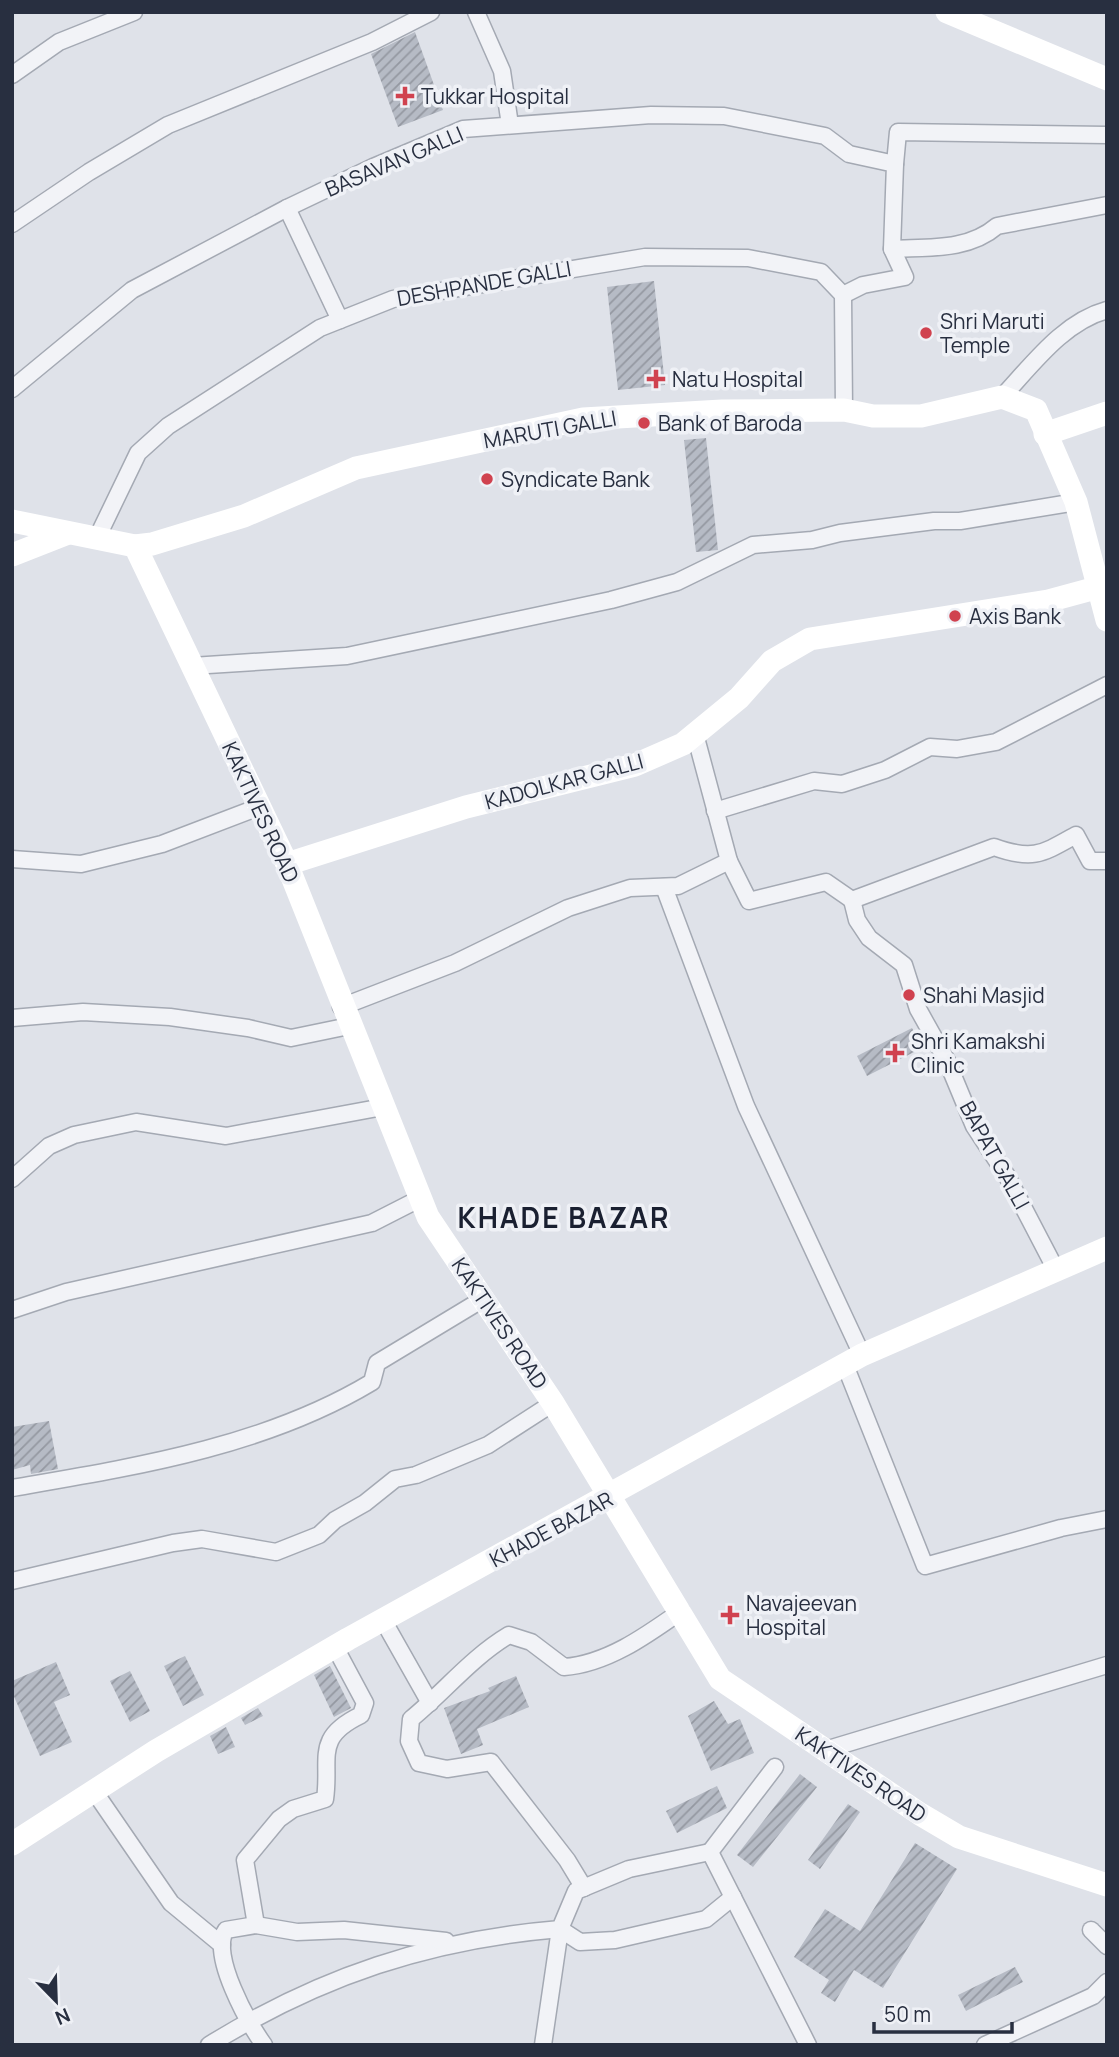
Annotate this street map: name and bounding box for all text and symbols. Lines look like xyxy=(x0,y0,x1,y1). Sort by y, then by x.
place label: Tukkar Hospital xyxy=(421,82,569,110)
marker: Tukkar Hospital xyxy=(395,86,415,106)
street label: BASAVAN GALLI xyxy=(321,119,467,203)
street label: DESHPANDE GALLI xyxy=(395,254,573,312)
place label: Shri Maruti Temple xyxy=(940,307,1045,359)
marker: Shri Maruti Temple xyxy=(918,325,934,341)
place label: Natu Hospital xyxy=(672,365,803,393)
marker: Natu Hospital xyxy=(646,369,666,389)
street label: MARUTI GALLI xyxy=(481,404,619,454)
place label: Bank of Baroda xyxy=(658,409,802,437)
marker: Bank of Baroda xyxy=(636,415,652,431)
place label: Syndicate Bank xyxy=(501,465,650,493)
marker: Syndicate Bank xyxy=(479,471,495,487)
place label: Axis Bank xyxy=(969,602,1062,630)
marker: Axis Bank xyxy=(947,608,963,624)
street label: KAKTIVES ROAD xyxy=(216,737,306,887)
street label: KADOLKAR GALLI xyxy=(482,746,646,816)
place label: Shahi Masjid xyxy=(923,981,1045,1009)
marker: Shahi Masjid xyxy=(901,987,917,1003)
place label: Shri Kamakshi Clinic xyxy=(911,1027,1045,1079)
marker: Shri Kamakshi Clinic xyxy=(885,1043,905,1063)
street label: BAPAT GALLI xyxy=(954,1096,1036,1214)
district label: KHADE BAZAR xyxy=(458,1198,670,1236)
street label: KAKTIVES ROAD xyxy=(446,1252,554,1394)
street label: KHADE BAZAR xyxy=(484,1485,618,1573)
place label: Navajeevan Hospital xyxy=(746,1589,857,1641)
marker: Navajeevan Hospital xyxy=(720,1605,740,1625)
street label: KAKTIVES ROAD xyxy=(790,1720,932,1828)
north arrow xyxy=(21,1966,91,2036)
scale bar xyxy=(874,1990,1012,2034)
text: 50 m xyxy=(884,2000,931,2028)
text: N xyxy=(51,2002,74,2031)

